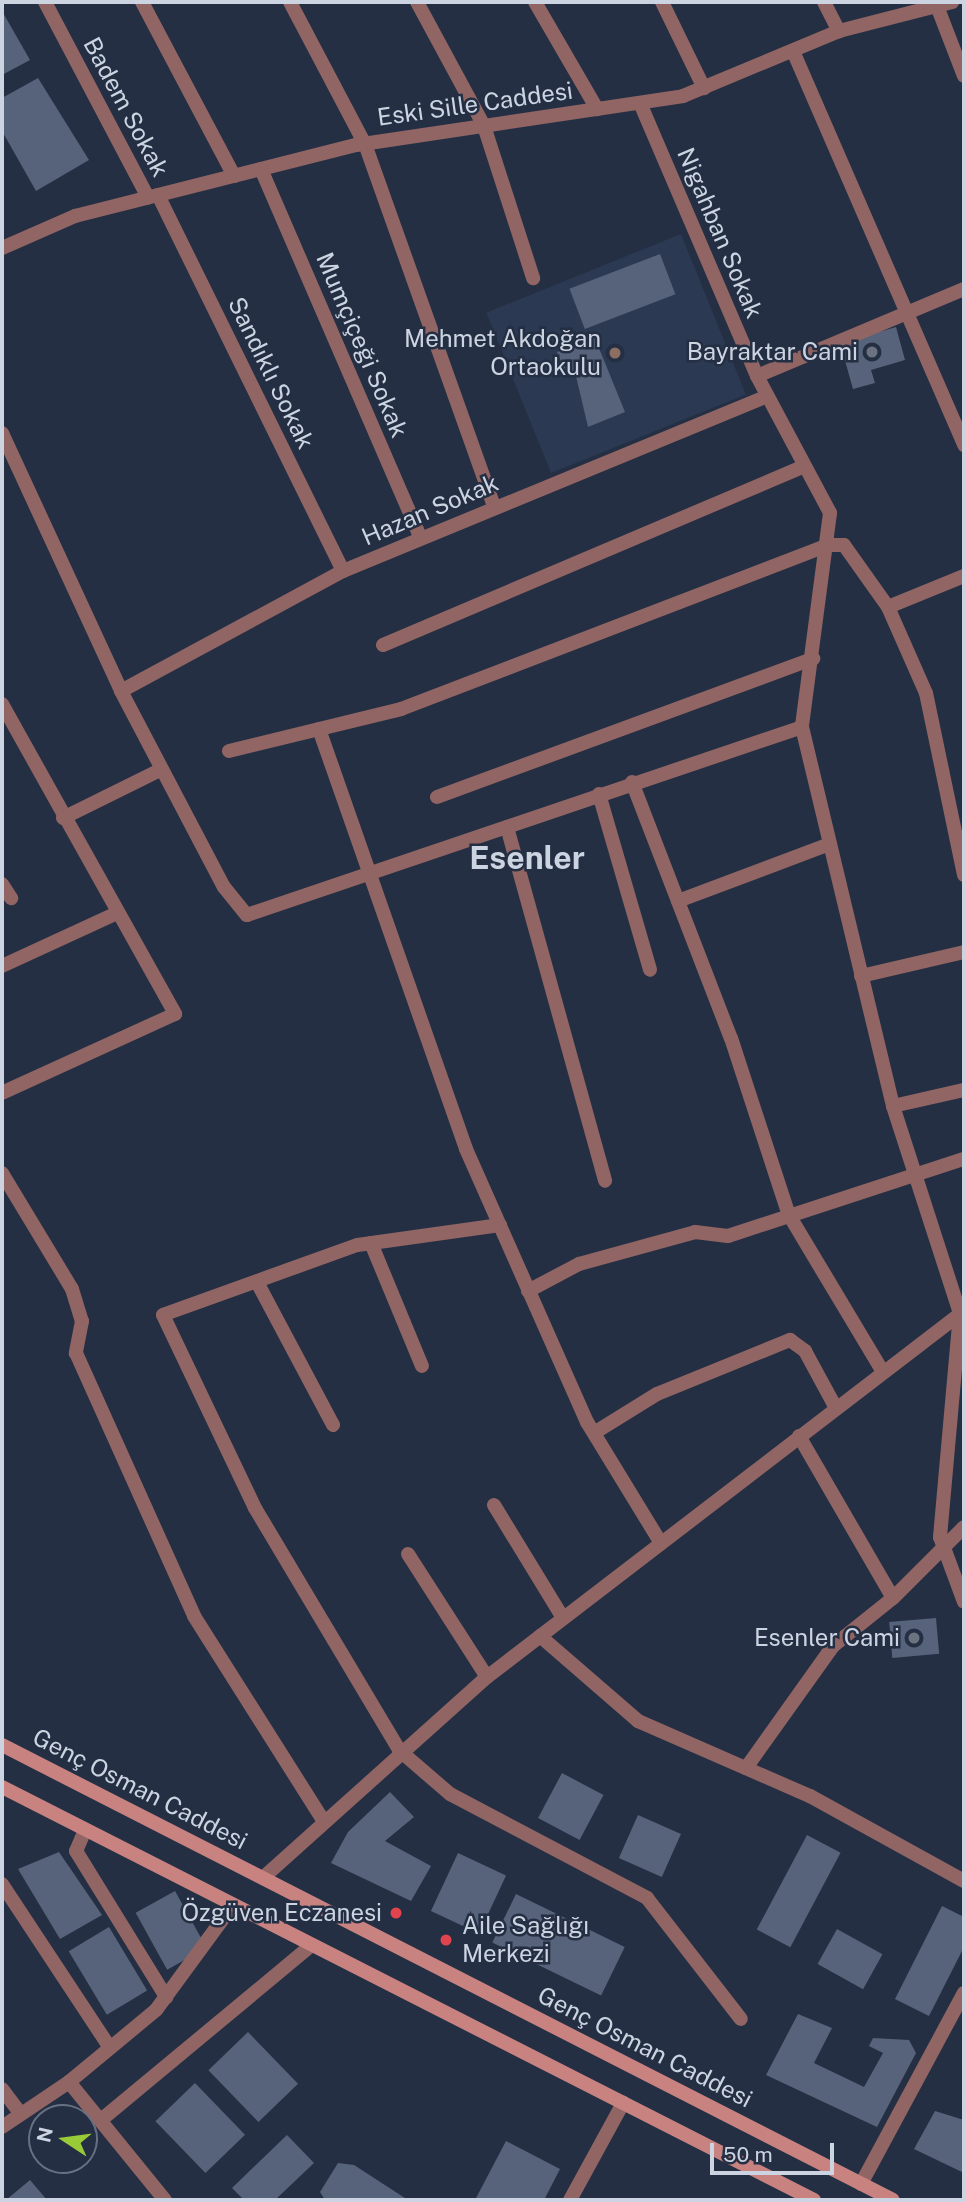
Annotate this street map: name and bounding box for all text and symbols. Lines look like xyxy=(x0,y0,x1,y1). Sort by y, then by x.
street label: Badem Sokak xyxy=(77,33,175,181)
street label: Eski Sille Caddesi xyxy=(375,76,575,132)
street label: Nigahban Sokak xyxy=(671,143,769,323)
street label: Mumçiçeği Sokak xyxy=(310,248,414,442)
street label: Sandıklı Sokak xyxy=(222,292,320,454)
place label: Mehmet Akdoğan Ortaokulu xyxy=(404,325,601,381)
place label: Bayraktar Cami xyxy=(687,338,858,366)
marker: Bayraktar Cami xyxy=(864,344,880,360)
marker: Mehmet Akdoğan Ortaokulu xyxy=(607,345,623,361)
street label: Hazan Sokak xyxy=(357,468,503,552)
district label: Esenler xyxy=(469,839,585,877)
place label: Esenler Cami xyxy=(754,1624,900,1652)
marker: Esenler Cami xyxy=(906,1630,922,1646)
street label: Genç Osman Caddesi xyxy=(28,1722,252,1856)
place label: Özgüven Eczanesi xyxy=(181,1899,382,1927)
marker: Özgüven Eczanesi xyxy=(388,1905,404,1921)
place label: Aile Sağlığı Merkezi xyxy=(462,1912,589,1968)
marker: Aile Sağlığı Merkezi xyxy=(436,1930,456,1950)
street label: Genç Osman Caddesi xyxy=(533,1980,757,2114)
north arrow xyxy=(28,2104,98,2174)
text: N xyxy=(32,2125,57,2144)
scale bar xyxy=(714,2128,838,2172)
text: 50 m xyxy=(723,2142,773,2167)

